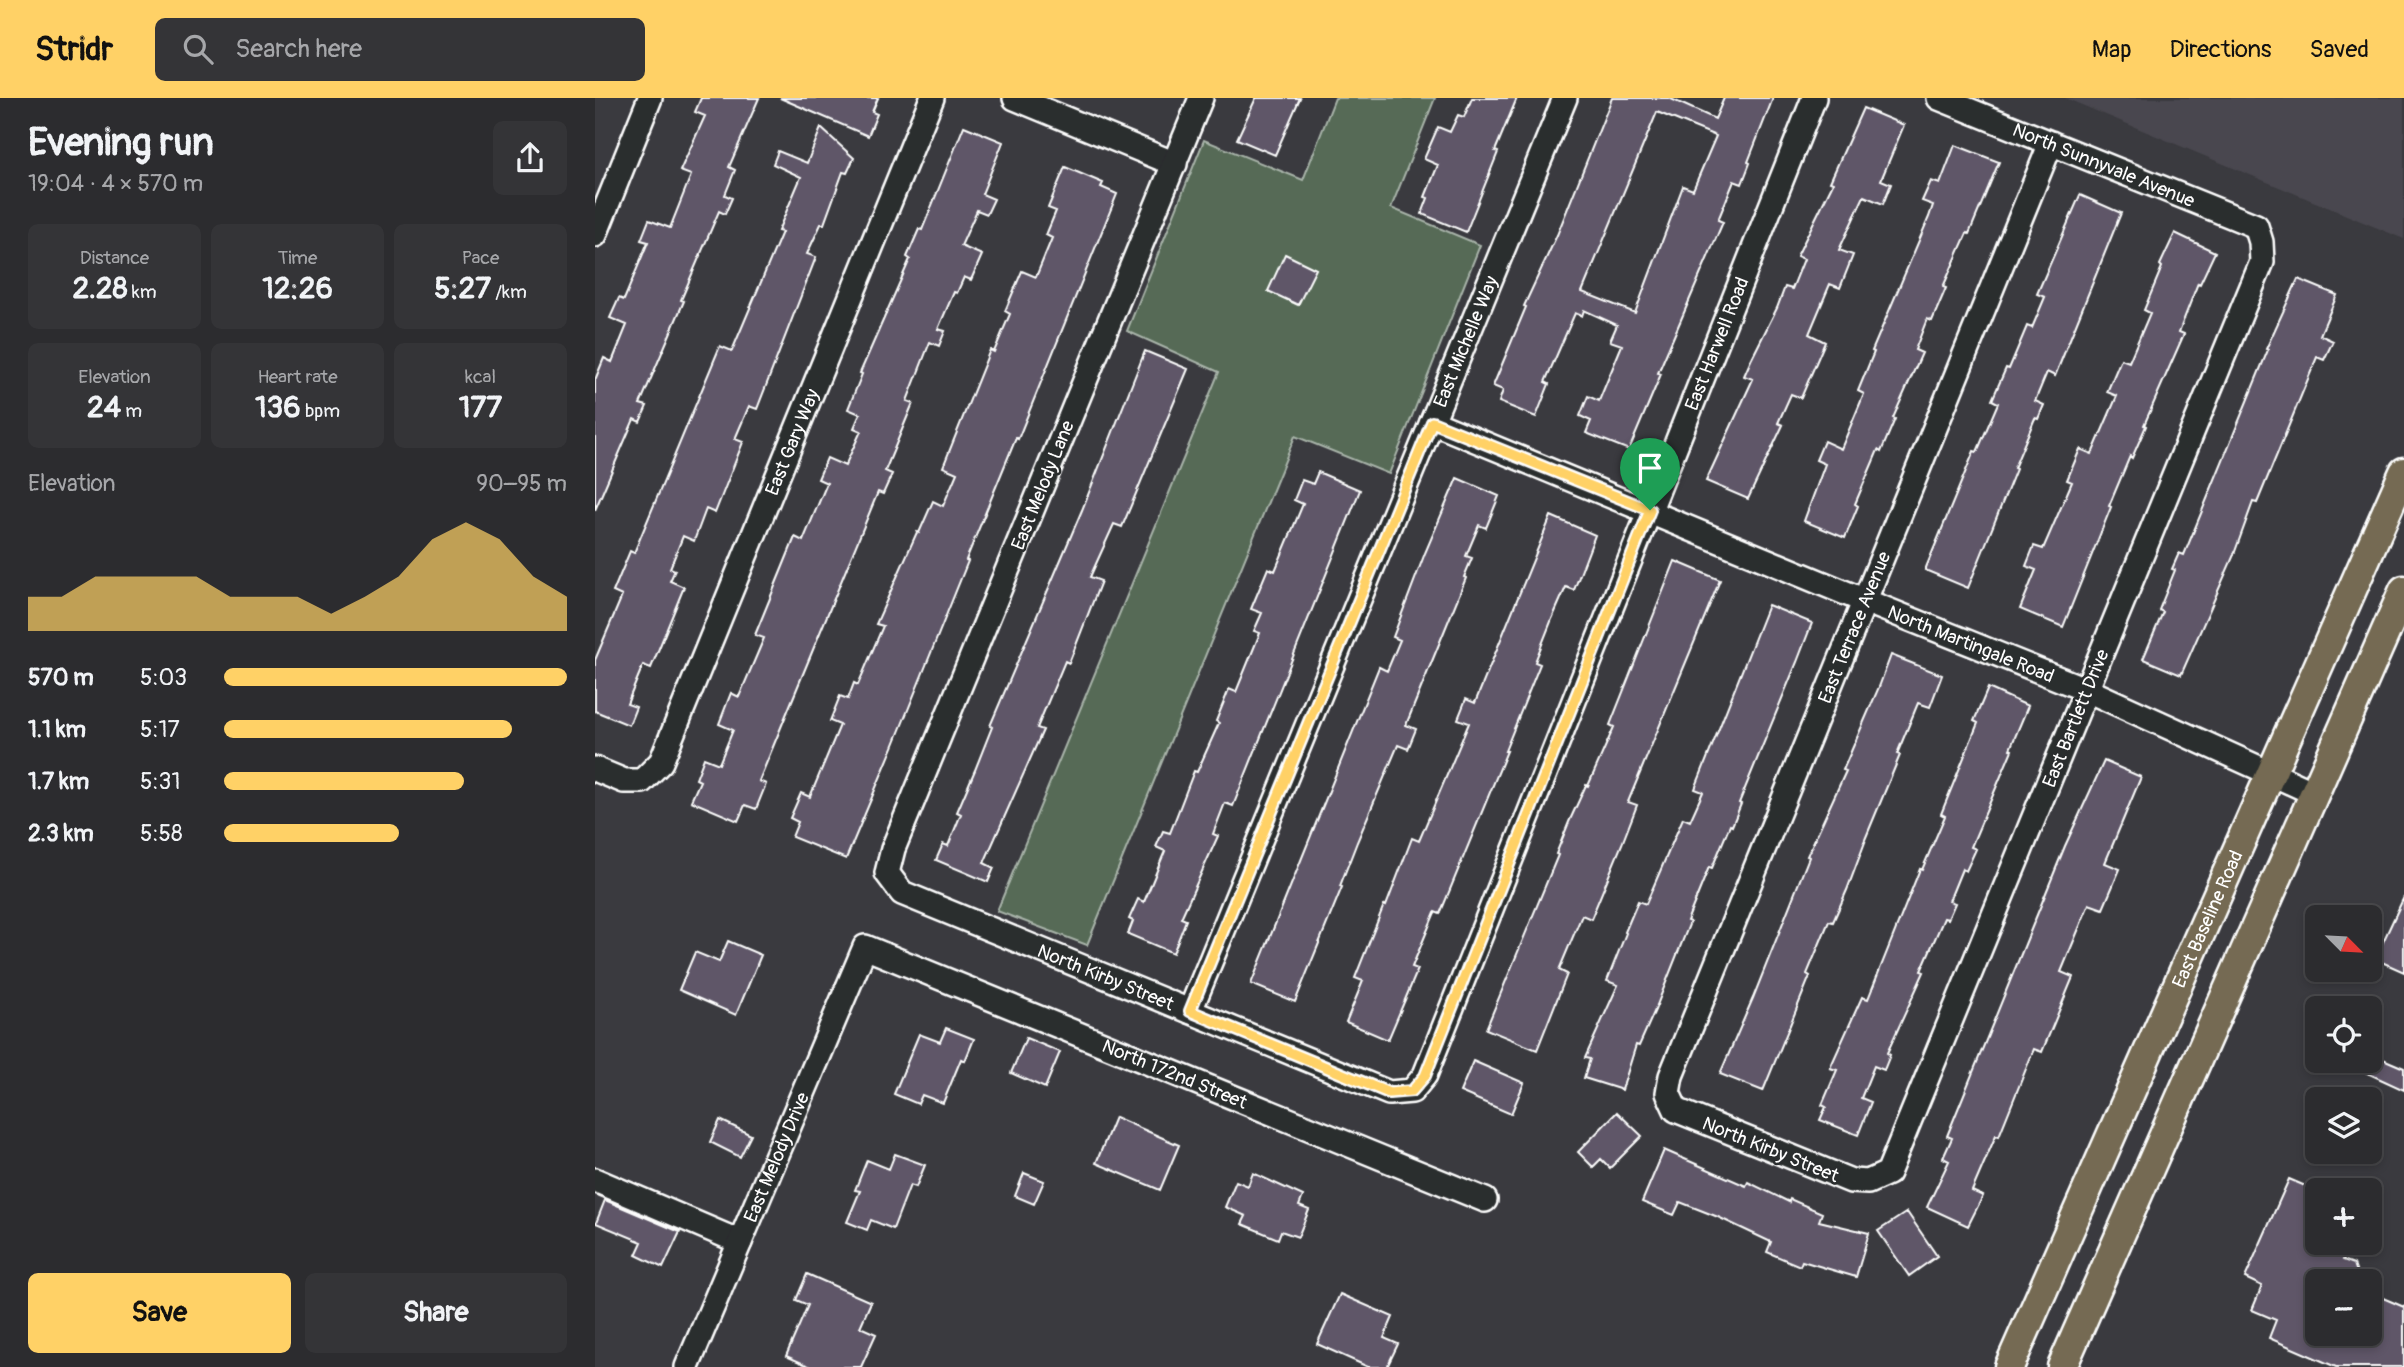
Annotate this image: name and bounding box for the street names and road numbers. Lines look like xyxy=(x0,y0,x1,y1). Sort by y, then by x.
street label: North Sunnyvale Avenue xyxy=(2009,118,2199,213)
street label: East Michelle Way xyxy=(1428,272,1504,411)
street label: East Harwell Road xyxy=(1680,274,1755,414)
street label: East Gary Way xyxy=(760,386,825,499)
street label: East Melody Lane xyxy=(1006,417,1080,554)
street label: East Terrace Avenue xyxy=(1813,547,1897,707)
street label: North Martingale Road xyxy=(1884,600,2058,689)
street label: East Bartlett Drive xyxy=(2037,645,2115,791)
street label: East Baseline Road xyxy=(2167,847,2249,992)
street label: North Kirby Street xyxy=(1034,939,1178,1017)
street label: North 172nd Street xyxy=(1099,1034,1251,1115)
street label: East Melody Drive xyxy=(739,1088,815,1226)
street label: North Kirby Street xyxy=(1699,1112,1843,1188)

